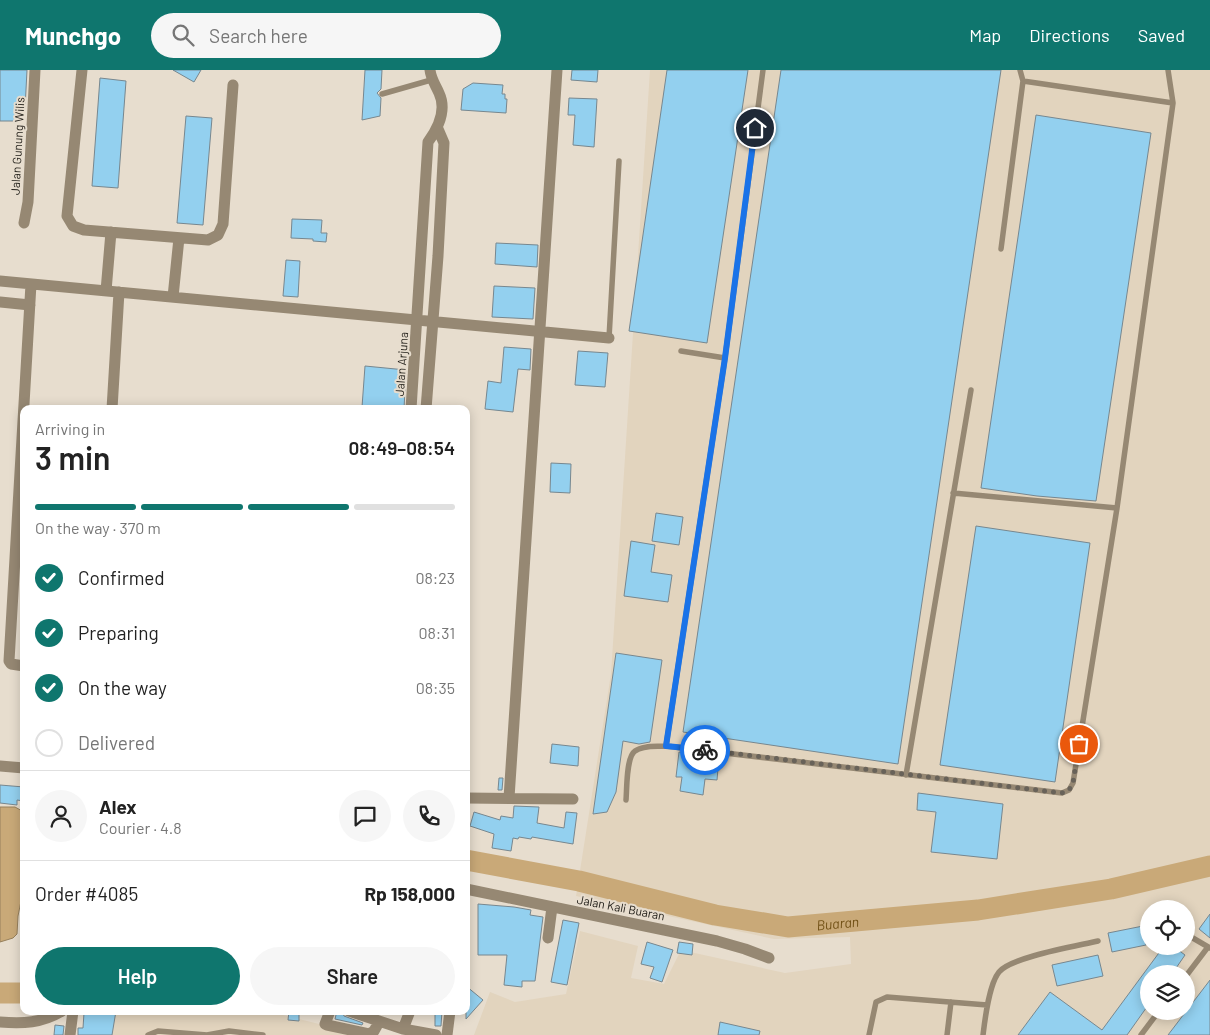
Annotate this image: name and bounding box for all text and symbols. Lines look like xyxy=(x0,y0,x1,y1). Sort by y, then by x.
search box xyxy=(151,13,501,58)
text: Munchgo xyxy=(25,21,121,50)
icon: search xyxy=(169,21,197,49)
text: Search here xyxy=(209,24,308,47)
text: Map xyxy=(969,24,1001,46)
text: Directions xyxy=(1029,24,1110,46)
text: Saved xyxy=(1138,24,1185,46)
street label: Jalan Gunung Wilis xyxy=(7,96,27,195)
pin xyxy=(734,107,776,149)
icon: home xyxy=(741,114,769,142)
street label: Jalan Arjuna xyxy=(392,331,410,397)
text: Arriving in xyxy=(35,419,105,438)
text: 08:49–08:54 xyxy=(348,436,455,459)
text: 3 min xyxy=(35,438,111,476)
text: On the way · 370 m xyxy=(35,518,161,537)
icon: check xyxy=(35,564,63,592)
text: Confirmed xyxy=(78,566,165,589)
text: 08:23 xyxy=(415,568,455,587)
icon: check xyxy=(35,619,63,647)
text: Preparing xyxy=(78,621,159,644)
text: 08:31 xyxy=(418,623,455,642)
icon: check xyxy=(35,674,63,702)
text: On the way xyxy=(78,676,167,699)
text: 08:35 xyxy=(416,678,455,697)
pin xyxy=(1058,723,1100,765)
courier xyxy=(680,725,730,775)
icon: bag xyxy=(1065,730,1093,758)
text: Delivered xyxy=(78,731,155,754)
icon: bike xyxy=(691,736,719,764)
button: person xyxy=(35,790,87,842)
button: chat xyxy=(339,790,391,842)
button: phone xyxy=(403,790,455,842)
text: Alex xyxy=(99,795,137,818)
text: Courier · 4.8 xyxy=(99,818,182,837)
text: Order #4085 xyxy=(35,882,138,905)
text: Rp 158,000 xyxy=(364,882,455,905)
street label: Jalan Kali Buaran xyxy=(576,892,666,922)
map controls xyxy=(1140,900,1195,1020)
button: locate xyxy=(1140,900,1195,955)
water label: Buaran xyxy=(816,912,860,933)
button: Help xyxy=(35,947,240,1005)
button: Share xyxy=(250,947,455,1005)
button: layers xyxy=(1140,965,1195,1020)

